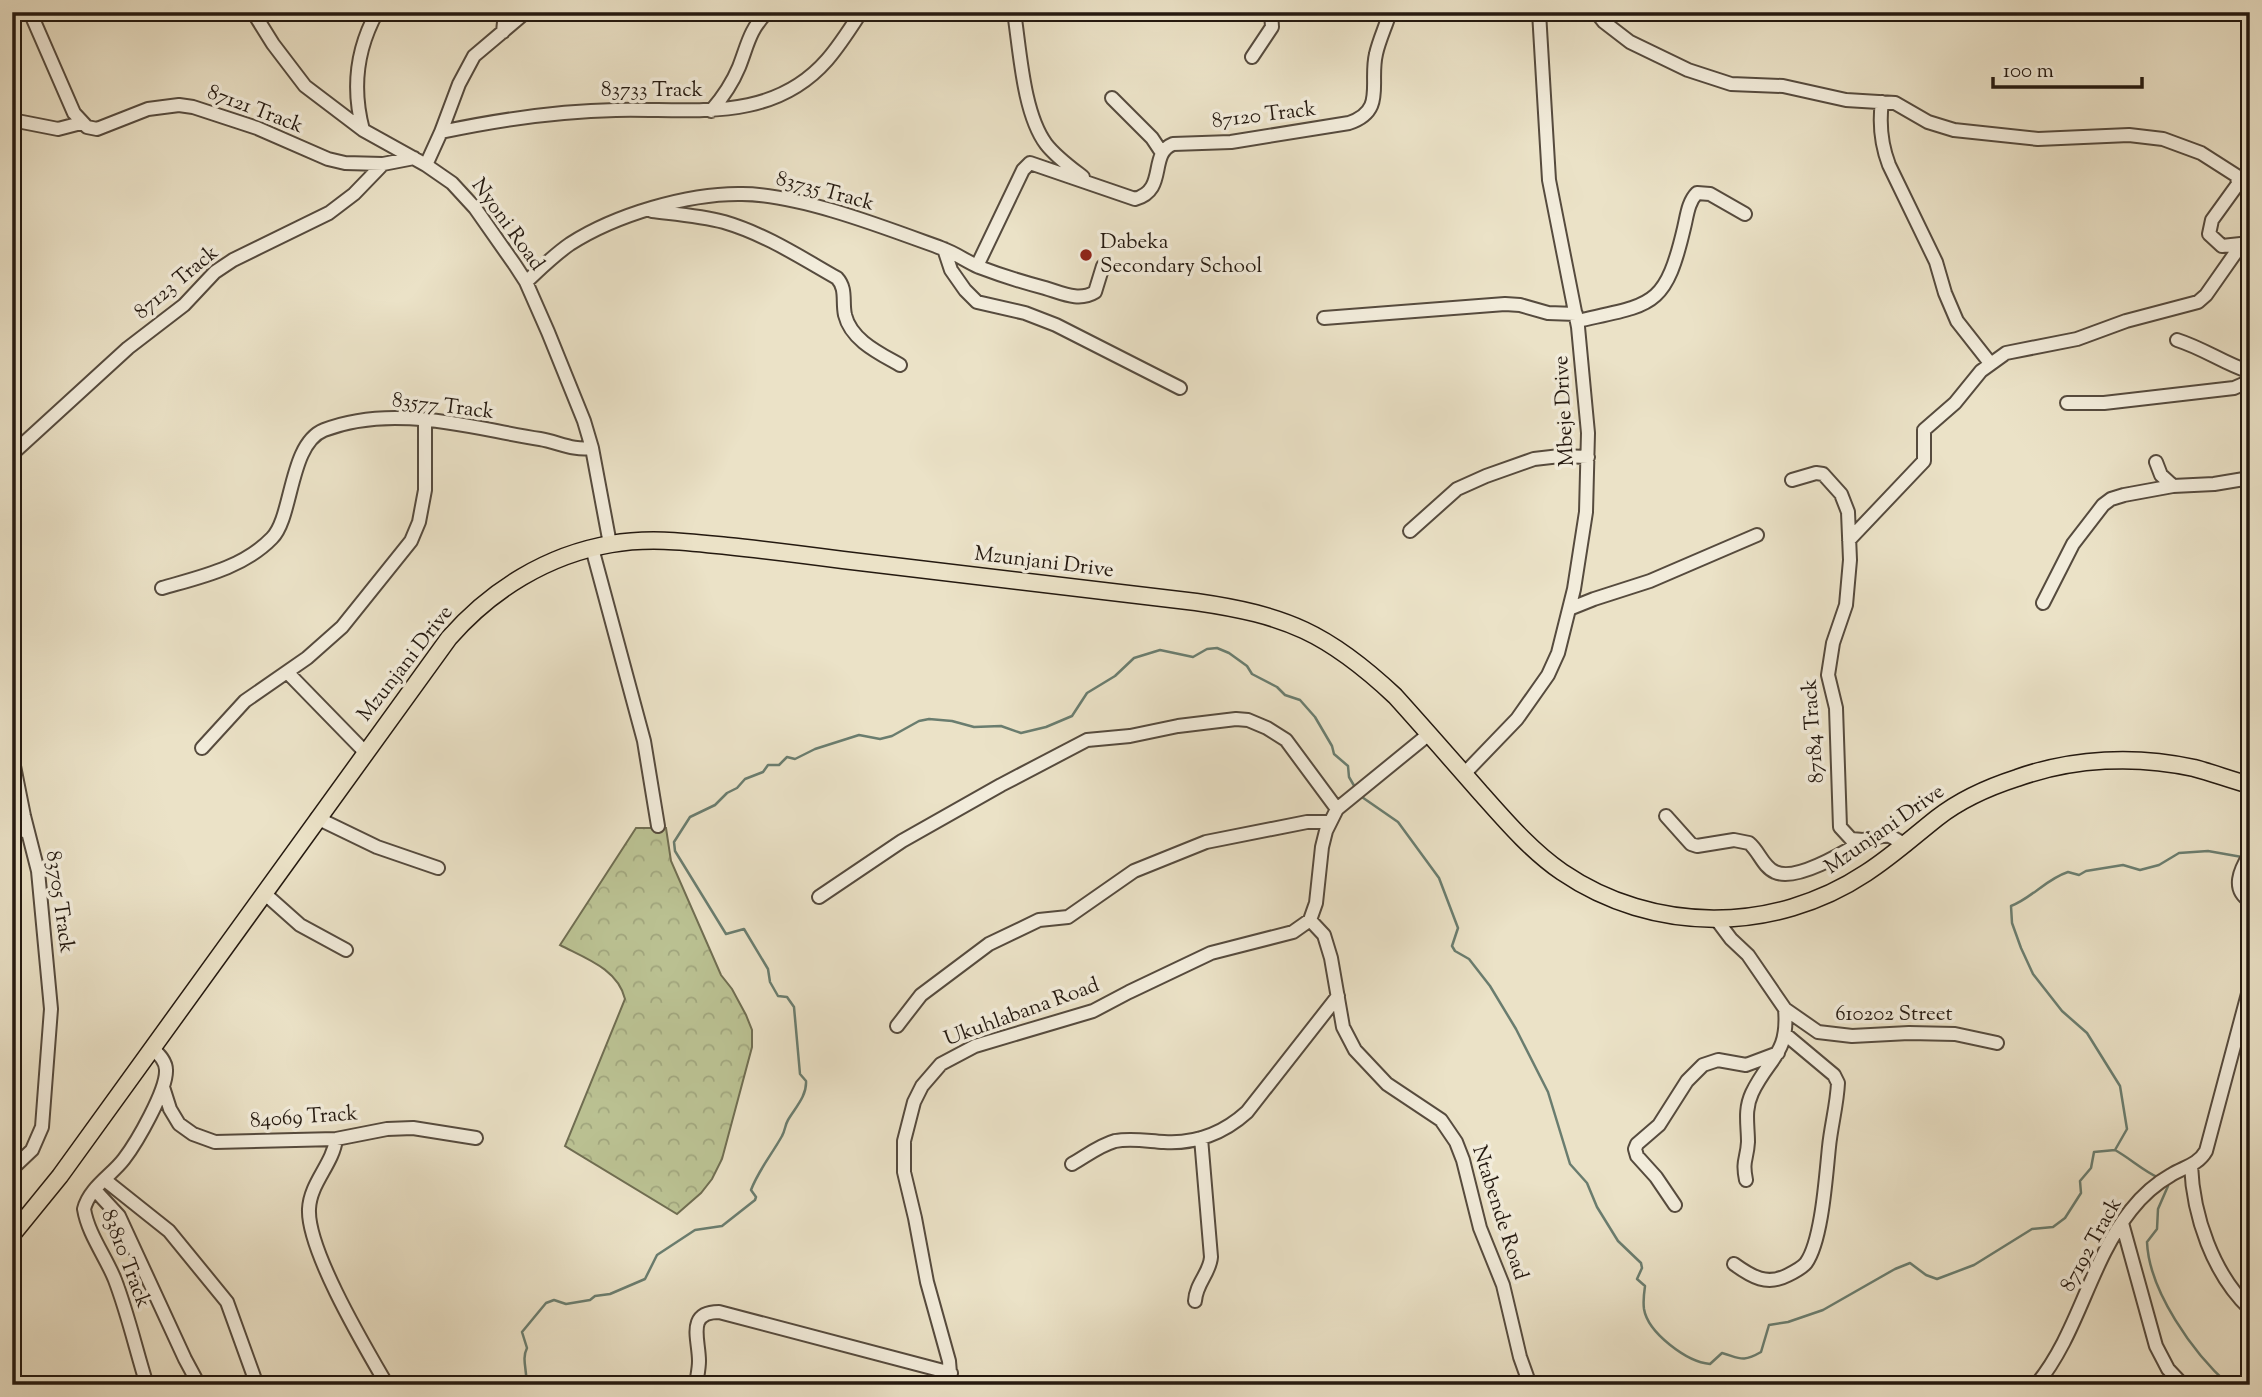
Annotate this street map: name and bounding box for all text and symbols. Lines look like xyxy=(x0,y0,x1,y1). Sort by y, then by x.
scale bar xyxy=(1993,46,2141,90)
text: 100 m xyxy=(2003,57,2054,87)
street label: 83733 Track xyxy=(601,76,704,106)
street label: 87121 Track xyxy=(203,78,308,142)
street label: 87120 Track xyxy=(1210,95,1318,137)
street label: 83735 Track xyxy=(773,164,878,220)
street label: Nyoni Road xyxy=(463,172,551,278)
place label: Dabeka Secondary School xyxy=(1100,228,1262,282)
street label: 87123 Track xyxy=(128,238,226,327)
marker: Dabeka Secondary School xyxy=(1078,247,1094,263)
street label: Mbeje Drive xyxy=(1547,355,1583,467)
street label: 83577 Track xyxy=(390,386,496,428)
street label: Mzunjani Drive xyxy=(973,540,1115,586)
street label: Mzunjani Drive xyxy=(351,599,461,729)
street label: 87184 Track xyxy=(1795,677,1833,784)
street label: Mzunjani Drive xyxy=(1819,777,1951,883)
street label: 83705 Track xyxy=(37,849,81,956)
street label: Ukuhlabana Road xyxy=(940,971,1104,1055)
street label: 610202 Street xyxy=(1835,1000,1953,1030)
street label: 84069 Track xyxy=(249,1099,359,1137)
street label: Ntabende Road xyxy=(1463,1142,1535,1284)
street label: 87192 Track xyxy=(2054,1192,2130,1298)
street label: 83810 Track xyxy=(93,1206,158,1313)

